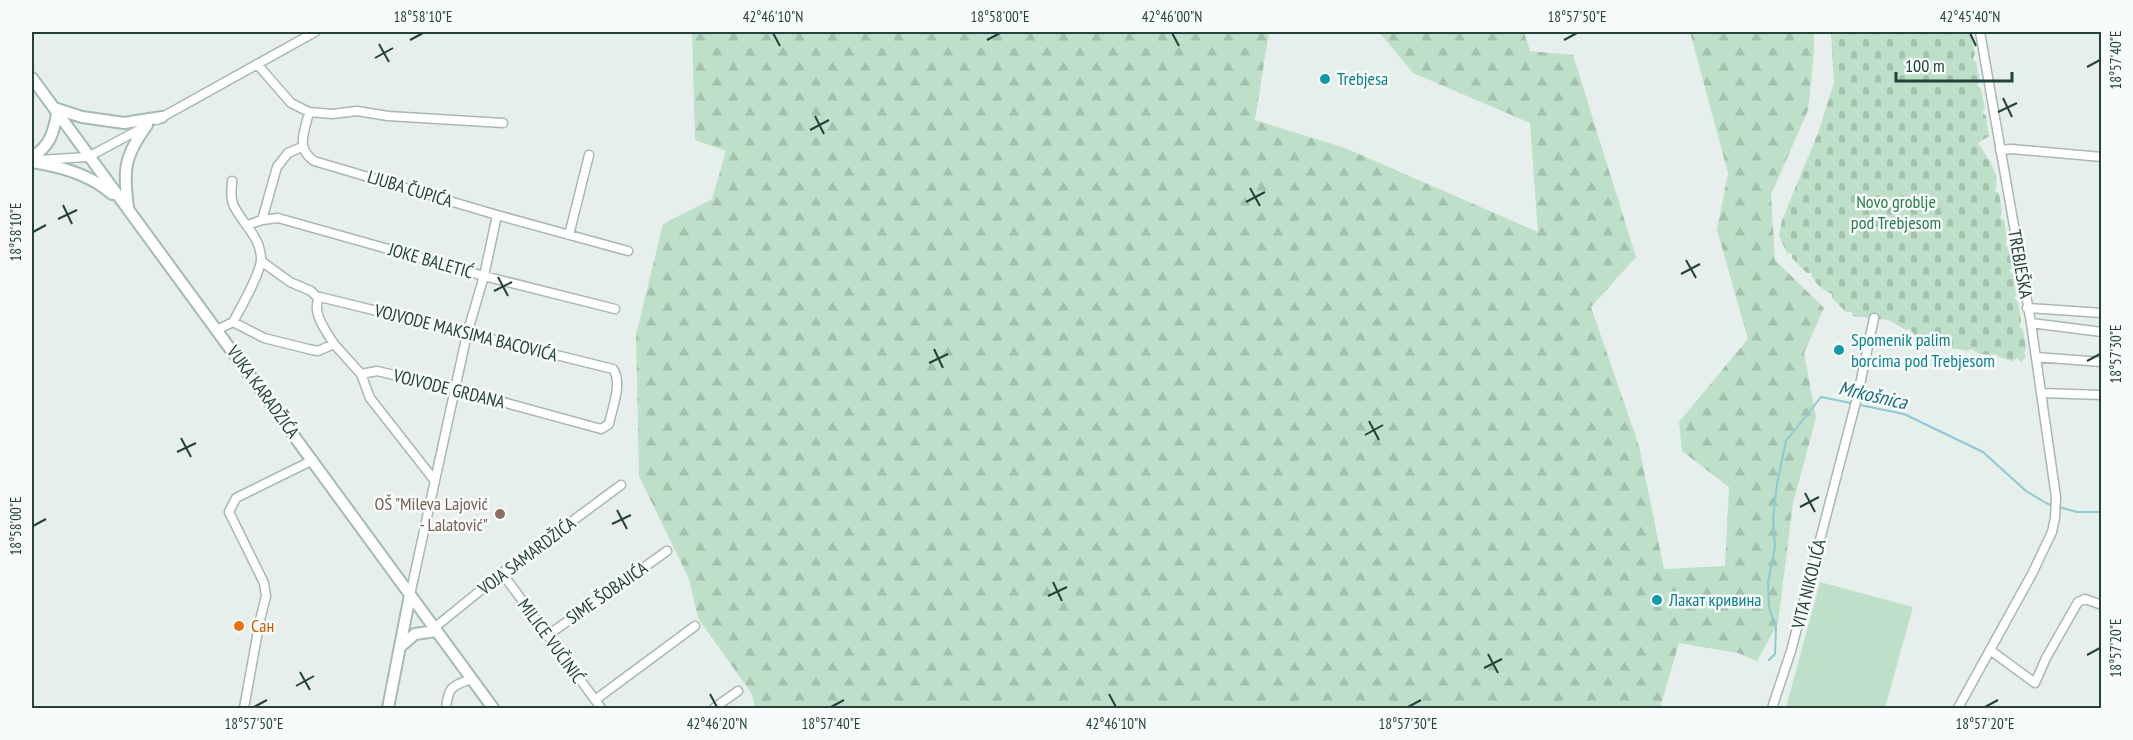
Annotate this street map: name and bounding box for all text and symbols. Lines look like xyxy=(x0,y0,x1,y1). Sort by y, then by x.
text: 18°58'10"E xyxy=(393,7,453,26)
text: 42°46'10"N xyxy=(743,7,803,26)
text: 18°58'00"E xyxy=(970,7,1030,26)
text: 42°46'00"N xyxy=(1142,7,1202,26)
text: 18°57'50"E xyxy=(1547,7,1607,26)
text: 42°45'40"N xyxy=(1940,7,2000,26)
text: 18°57'40"E xyxy=(2106,30,2125,90)
scale bar xyxy=(1896,45,2012,83)
text: 100 m xyxy=(1905,54,1945,77)
place label: Trebjesa xyxy=(1337,67,1388,90)
marker: Trebjesa xyxy=(1318,72,1332,86)
street label: LJUBA ČUPIĆA xyxy=(365,165,456,212)
park label: Novo groblje pod Trebjesom xyxy=(1851,190,1941,234)
text: 18°58'10"E xyxy=(6,202,25,262)
street label: TREBJEŠKA xyxy=(2003,228,2038,301)
street label: JOKE BALETIĆ xyxy=(385,237,476,284)
street label: VOJVODE MAKSIMA BACOVIĆA xyxy=(371,298,560,366)
text: 18°57'30"E xyxy=(2106,324,2125,384)
place label: Spomenik palim borcima pod Trebjesom xyxy=(1851,328,1995,372)
street label: VUKA KARADŽIĆA xyxy=(221,340,305,443)
marker: Spomenik palim borcima pod Trebjesom xyxy=(1832,343,1846,357)
street label: VOJVODE GRDANA xyxy=(390,363,508,414)
water label: Mrkošnica xyxy=(1836,375,1911,416)
place label: OŠ "Mileva Lajović - Lalatović" xyxy=(375,492,489,536)
text: 18°58'00"E xyxy=(6,496,25,556)
marker: OŠ "Mileva Lajović - Lalatović" xyxy=(493,507,507,521)
street label: VOJA SAMARDŽIĆA xyxy=(473,511,580,600)
street label: VITA NIKOLIĆA xyxy=(1786,536,1831,632)
street label: SIME ŠOBAJIĆA xyxy=(561,556,652,629)
place label: Лакат кривина xyxy=(1668,588,1761,611)
marker: Лакат кривина xyxy=(1650,593,1664,607)
street label: MILICE VUČINIĆ xyxy=(513,594,590,687)
place label: Сан xyxy=(251,614,274,637)
text: 18°57'20"E xyxy=(2106,618,2125,678)
marker: Сан xyxy=(232,619,246,633)
text: 18°57'50"E xyxy=(224,714,284,733)
text: 42°46'20"N xyxy=(687,714,747,733)
text: 18°57'40"E xyxy=(801,714,861,733)
text: 42°46'10"N xyxy=(1086,714,1146,733)
text: 18°57'30"E xyxy=(1378,714,1438,733)
text: 18°57'20"E xyxy=(1955,714,2015,733)

